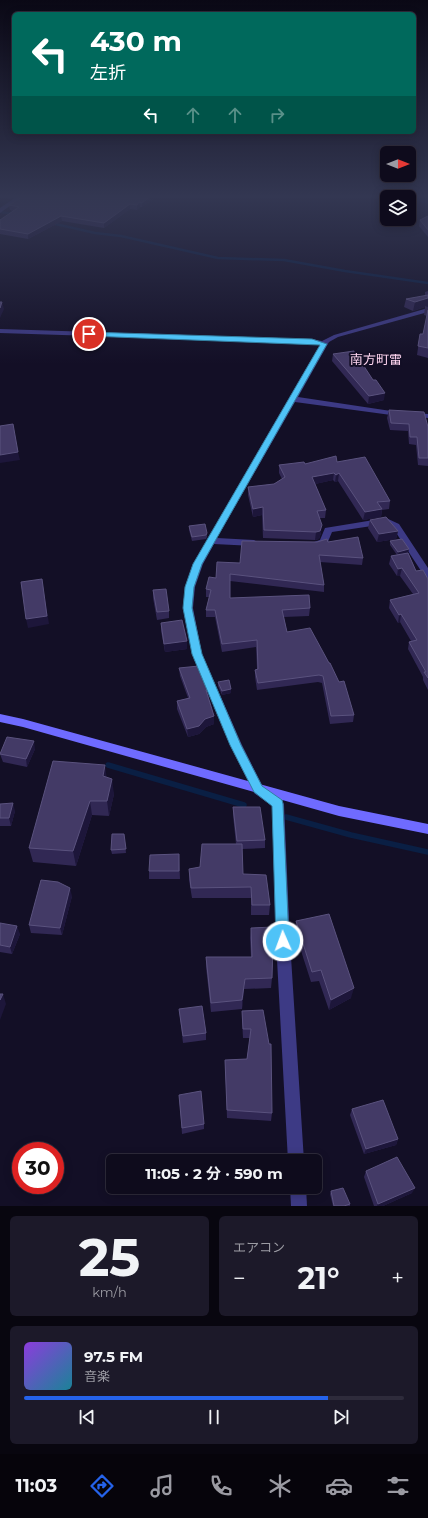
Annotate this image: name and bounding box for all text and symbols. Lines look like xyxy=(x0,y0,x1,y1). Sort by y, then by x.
text: 430 m xyxy=(90,24,182,58)
icon: left xyxy=(24,28,76,80)
text: 左折 xyxy=(90,62,126,84)
icon: left xyxy=(140,104,162,126)
icon: ahead xyxy=(182,104,204,126)
icon: ahead xyxy=(224,104,246,126)
icon: right xyxy=(266,104,288,126)
north arrow xyxy=(380,146,416,182)
map controls xyxy=(380,146,416,226)
button: layers xyxy=(380,190,416,226)
pin xyxy=(72,317,106,351)
icon: arrive xyxy=(78,323,100,345)
district label: 南方町雷 xyxy=(350,351,402,367)
position arrow xyxy=(262,920,304,962)
speed limit sign: 30 xyxy=(12,1142,64,1194)
text: 11:05 · 2 分 · 590 m xyxy=(145,1164,283,1183)
text: 25 xyxy=(79,1226,140,1289)
text: エアコン xyxy=(233,1239,285,1255)
text: 21° xyxy=(298,1260,340,1297)
text: − xyxy=(233,1265,246,1292)
text: + xyxy=(391,1265,404,1292)
text: km/h xyxy=(92,1284,127,1300)
text: 97.5 FM xyxy=(84,1347,143,1366)
text: 音楽 xyxy=(84,1368,110,1384)
icon: previous xyxy=(76,1406,98,1428)
icon: pause xyxy=(203,1406,225,1428)
icon: next xyxy=(330,1406,352,1428)
icon: directions xyxy=(88,1472,116,1500)
icon: music xyxy=(148,1472,176,1500)
icon: phone xyxy=(207,1472,235,1500)
icon: climate xyxy=(266,1472,294,1500)
icon: car xyxy=(325,1472,353,1500)
icon: filters xyxy=(384,1472,412,1500)
text: 11:03 xyxy=(16,1475,57,1497)

